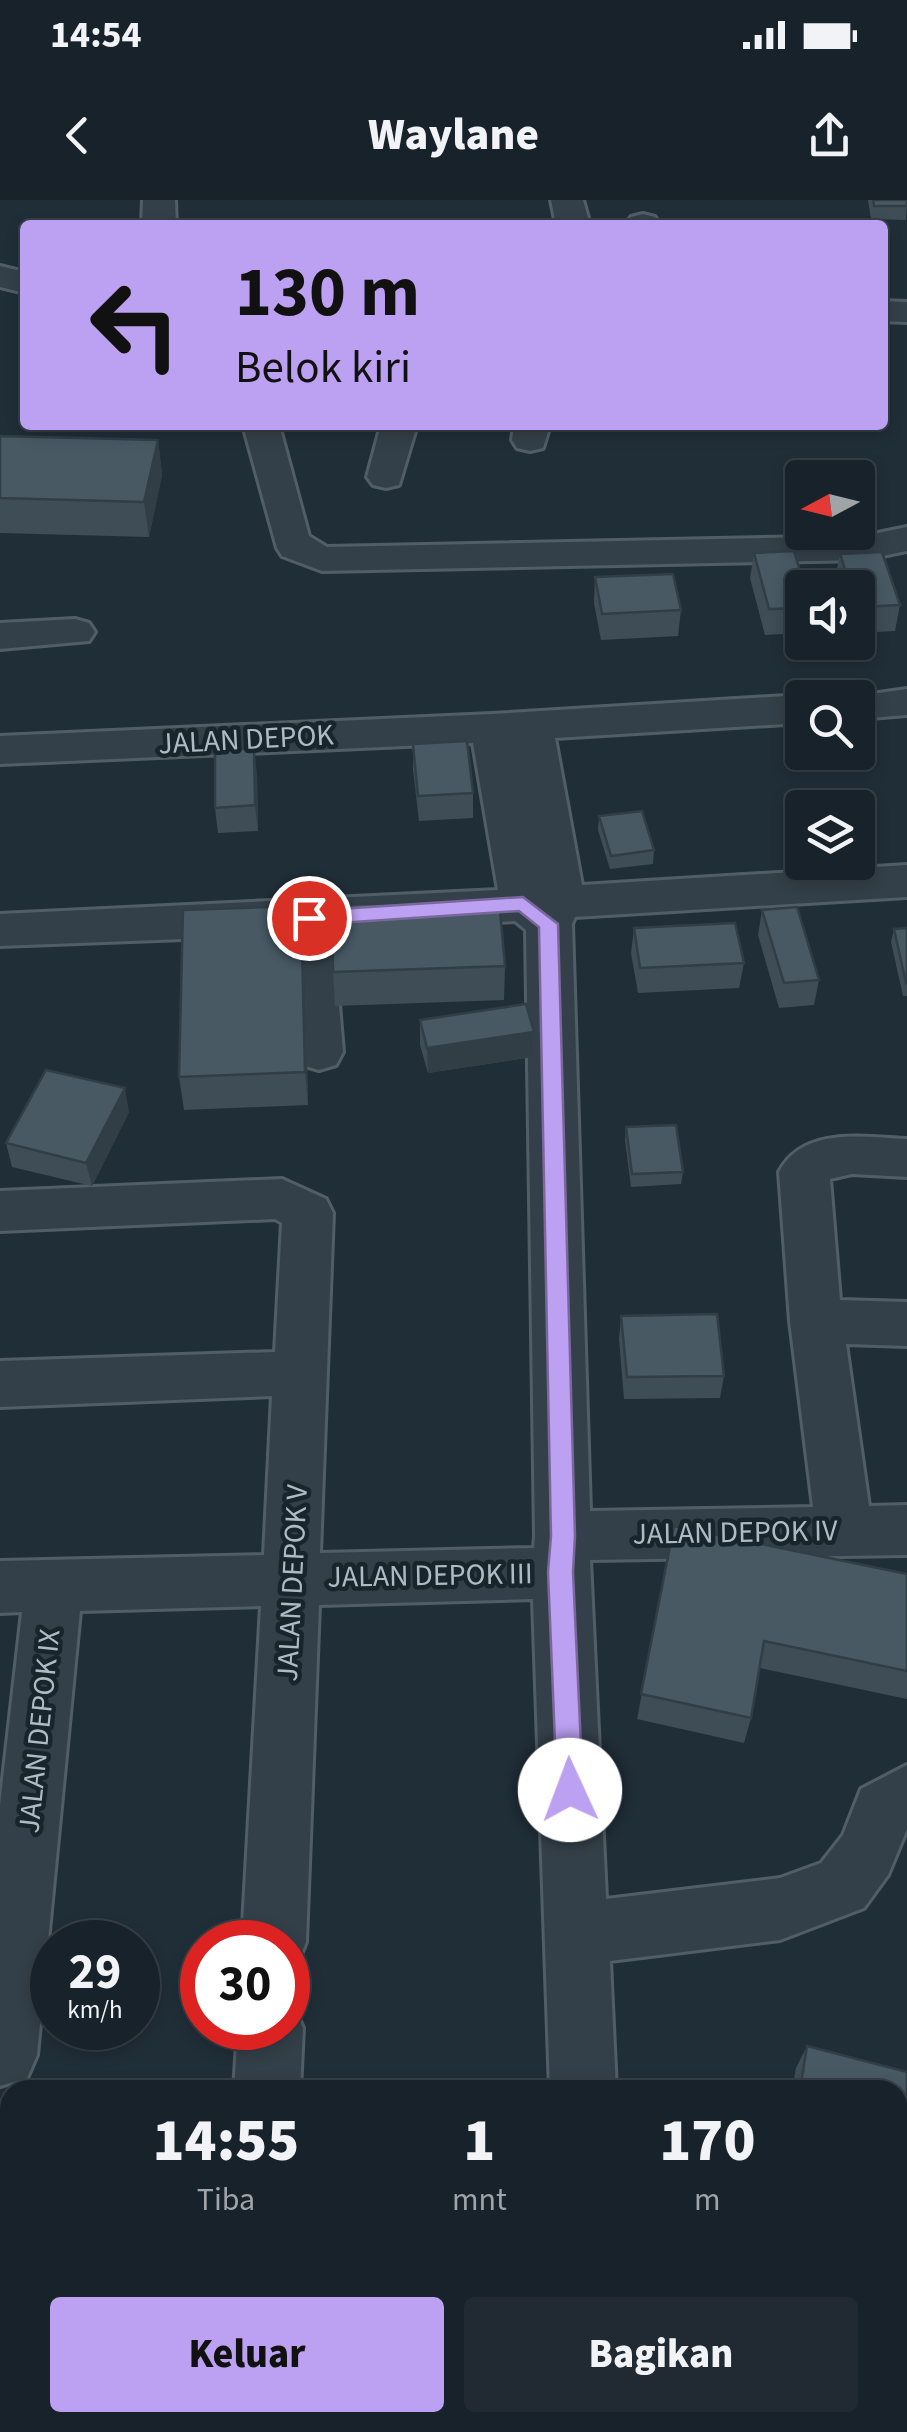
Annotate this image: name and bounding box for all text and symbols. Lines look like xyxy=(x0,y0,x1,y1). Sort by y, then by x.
text: 14:54 xyxy=(50,8,142,62)
text: Waylane xyxy=(368,103,539,167)
icon: back xyxy=(50,108,105,163)
icon: share xyxy=(802,108,857,163)
text: 130 m xyxy=(235,243,420,343)
icon: left xyxy=(70,260,200,390)
text: Belok kiri xyxy=(235,336,411,400)
north arrow xyxy=(785,460,875,550)
map controls xyxy=(785,460,875,880)
button: sound xyxy=(785,570,875,660)
button: search xyxy=(785,680,875,770)
street label: JALAN DEPOK xyxy=(157,713,335,766)
button: layers xyxy=(785,790,875,880)
pin xyxy=(267,876,352,961)
icon: arrive xyxy=(282,891,337,946)
street label: JALAN DEPOK V xyxy=(266,1483,319,1683)
street label: JALAN DEPOK IV xyxy=(632,1509,838,1556)
street label: JALAN DEPOK III xyxy=(327,1552,533,1599)
street label: JALAN DEPOK IX xyxy=(7,1627,72,1835)
position arrow xyxy=(518,1738,622,1842)
speed limit sign: 30 xyxy=(180,1920,310,2050)
text: 29 xyxy=(69,1937,121,2008)
text: km/h xyxy=(67,1992,123,2028)
text: 14:55 xyxy=(153,2099,299,2184)
text: 1 xyxy=(463,2099,495,2184)
text: 170 xyxy=(659,2099,755,2184)
text: Tiba xyxy=(197,2177,255,2223)
text: mnt xyxy=(452,2177,507,2223)
text: m xyxy=(694,2177,721,2223)
button: Keluar xyxy=(50,2297,444,2412)
button: Bagikan xyxy=(464,2297,858,2412)

